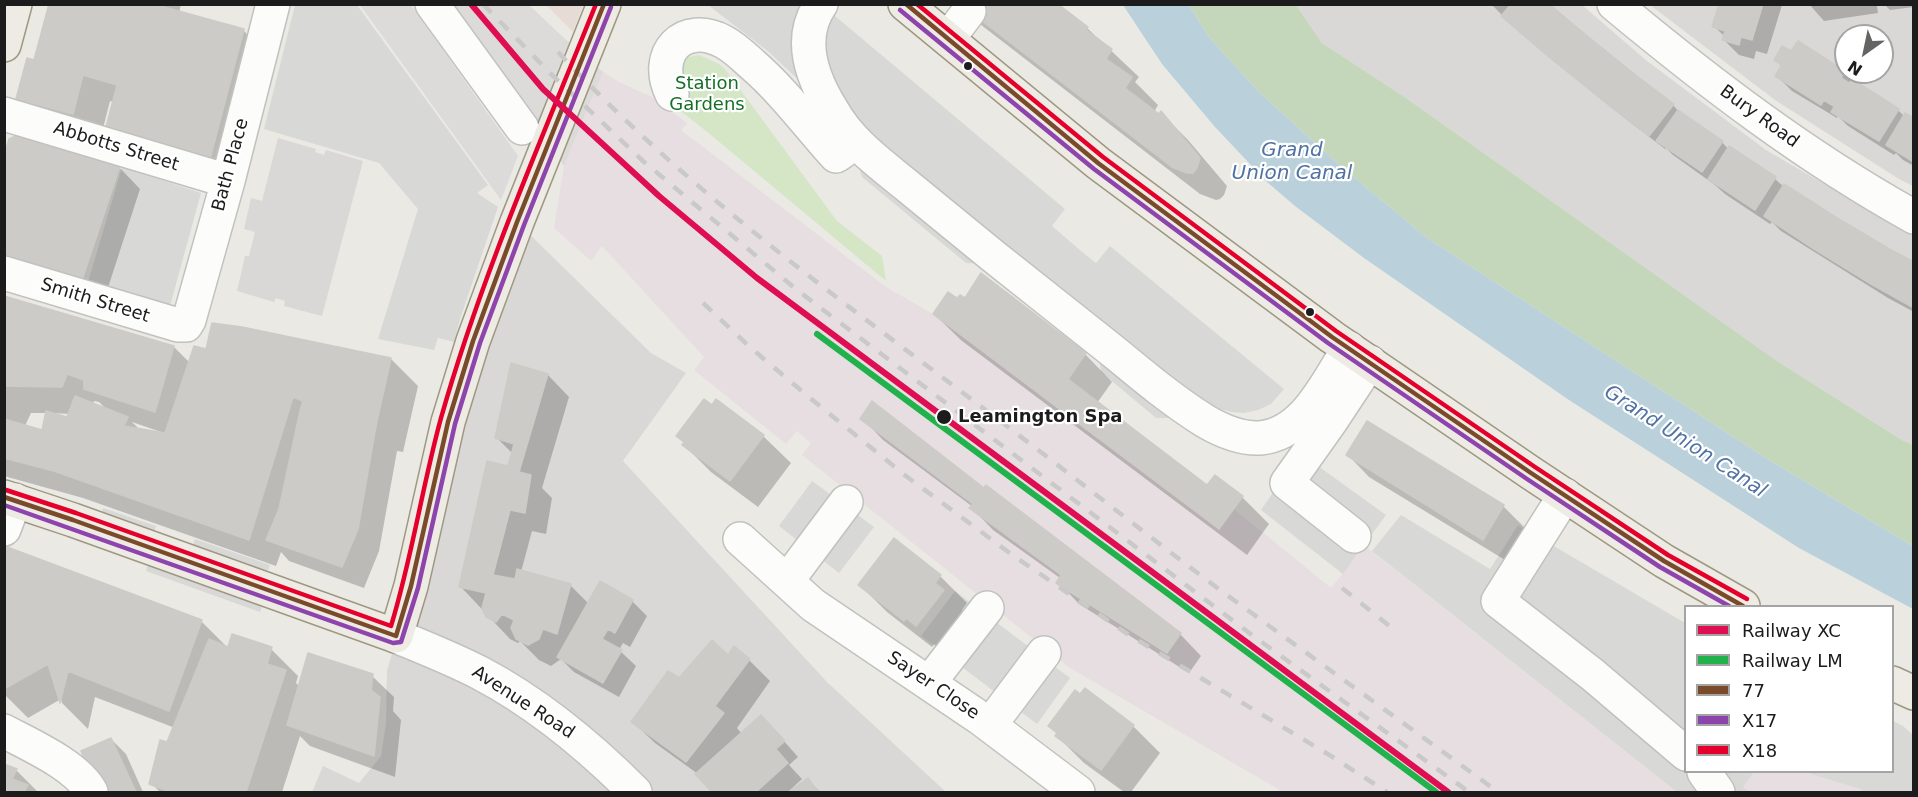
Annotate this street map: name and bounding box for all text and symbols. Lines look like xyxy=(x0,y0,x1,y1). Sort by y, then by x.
north arrow xyxy=(1834,24,1894,84)
text: N xyxy=(1844,56,1866,79)
unlabelled marker xyxy=(962,60,974,72)
park label: Station Gardens xyxy=(669,73,745,116)
street label: Bury Road xyxy=(1715,81,1803,153)
street label: Bath Place xyxy=(208,116,254,214)
street label: Abbotts Street xyxy=(51,118,181,176)
water label: Grand Union Canal xyxy=(1232,139,1352,186)
street label: Smith Street xyxy=(38,274,152,328)
unlabelled marker xyxy=(1304,306,1316,318)
water label: Grand Union Canal xyxy=(1599,381,1771,503)
place label: Leamington Spa xyxy=(958,406,1122,428)
marker: Leamington Spa xyxy=(935,408,953,426)
legend xyxy=(1684,605,1894,773)
text: Railway XC xyxy=(1742,620,1841,641)
street label: Sayer Close xyxy=(883,647,983,725)
text: Railway LM xyxy=(1742,650,1843,671)
street label: Avenue Road xyxy=(468,662,578,744)
text: 77 xyxy=(1742,680,1765,701)
text: X17 xyxy=(1742,710,1777,731)
text: X18 xyxy=(1742,740,1777,761)

